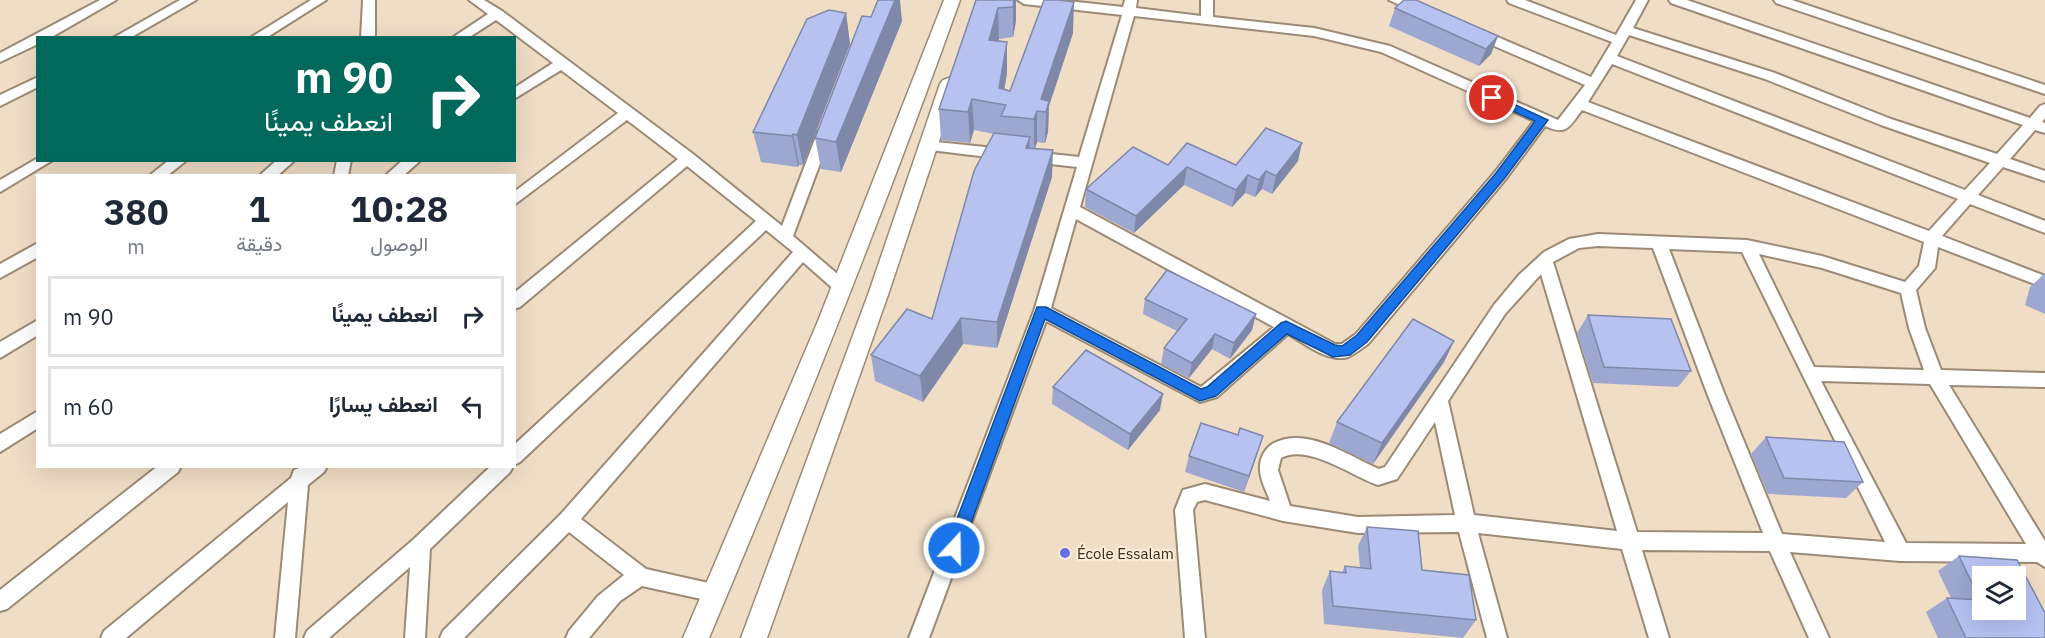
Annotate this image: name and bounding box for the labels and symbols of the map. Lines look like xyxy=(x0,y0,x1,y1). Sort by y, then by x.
pin xyxy=(1466,72,1517,123)
position arrow xyxy=(922,516,986,580)
place label: École Essalam xyxy=(1077,544,1174,563)
marker: École Essalam xyxy=(1058,546,1072,560)

